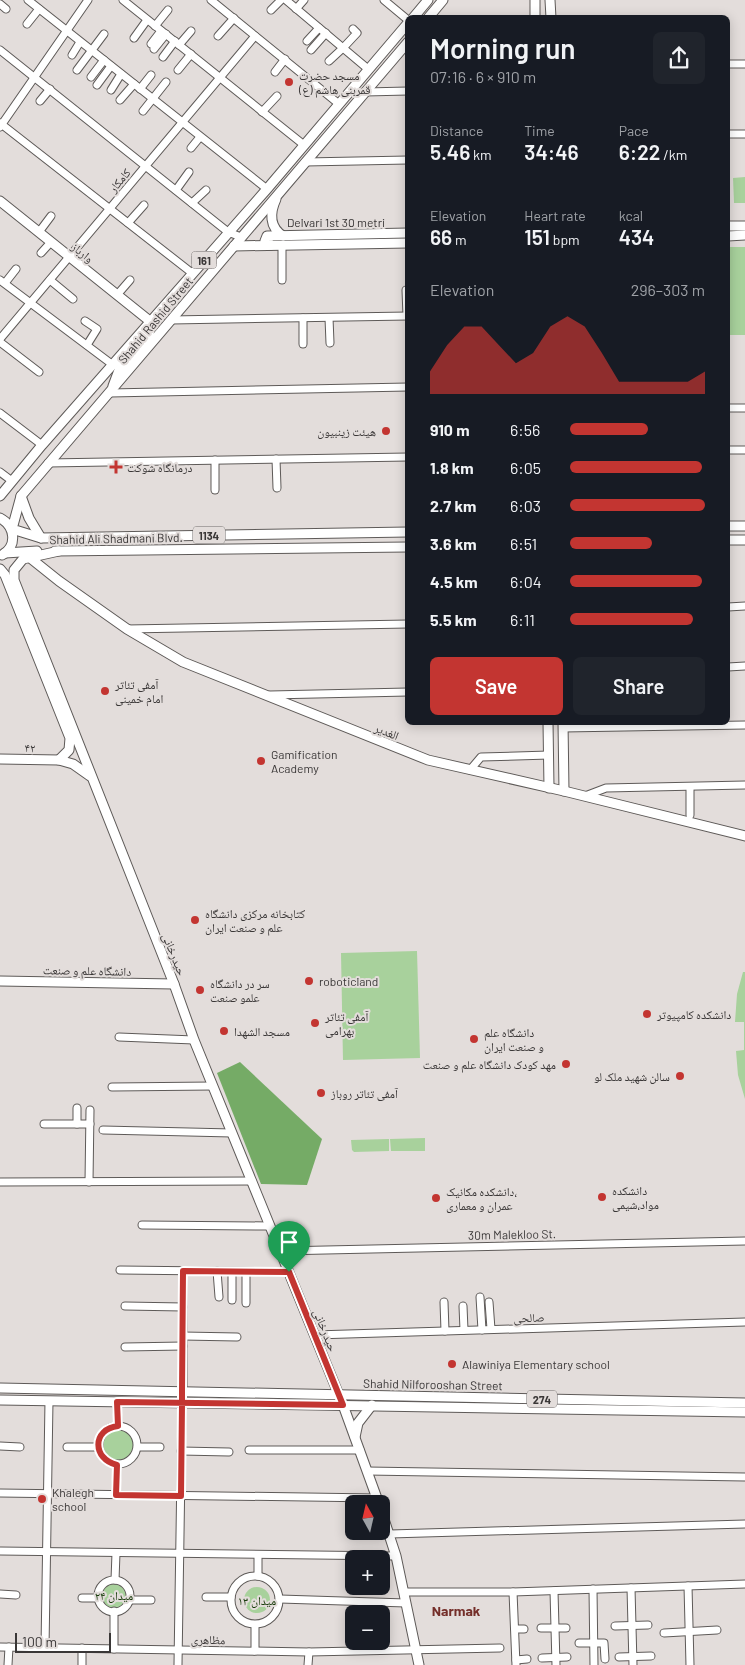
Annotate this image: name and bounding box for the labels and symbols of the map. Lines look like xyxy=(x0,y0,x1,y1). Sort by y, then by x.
place label: مسجد حضرت قمربنی هاشم (ع) xyxy=(298,68,371,98)
marker: مسجد حضرت قمربنی هاشم (ع) xyxy=(283,76,295,88)
street label: کامکار xyxy=(104,165,133,195)
street label: Delvari 1st 30 metri xyxy=(287,215,385,229)
street label: وارباز xyxy=(68,238,97,266)
road number: 161 xyxy=(192,252,216,268)
street label: Shahid Rashid Street xyxy=(115,274,195,366)
place label: هیئت زینبیون xyxy=(317,424,376,439)
marker: هیئت زینبیون xyxy=(380,425,392,437)
marker: درمانگاه شوکت xyxy=(109,460,123,474)
place label: درمانگاه شوکت xyxy=(127,460,193,474)
road number: 1134 xyxy=(193,526,225,544)
street label: Shahid Ali Shadmani Blvd. xyxy=(49,530,183,546)
place label: آمفی تئاتر امام خمینی xyxy=(114,677,163,707)
marker: آمفی تئاتر امام خمینی xyxy=(99,685,111,697)
street label: الغدیر xyxy=(371,719,401,743)
street label: ۴۲ xyxy=(25,740,35,754)
place label: Gamification Academy xyxy=(271,747,338,775)
marker: Gamification Academy xyxy=(255,755,267,767)
place label: کتابخانه مرکزی دانشگاه علم و صنعت ایران xyxy=(205,906,305,936)
marker: کتابخانه مرکزی دانشگاه علم و صنعت ایران xyxy=(189,914,201,926)
street label: حیدرخانی xyxy=(159,931,190,978)
street label: دانشگاه علم و صنعت xyxy=(43,962,131,980)
place label: roboticland xyxy=(319,974,378,988)
marker: roboticland xyxy=(303,975,315,987)
place label: سر در دانشگاه علمو صنعت xyxy=(210,976,270,1004)
marker: سر در دانشگاه علمو صنعت xyxy=(194,984,206,996)
place label: دانشکده کامپیوتر xyxy=(656,1007,731,1022)
marker: دانشکده کامپیوتر xyxy=(641,1008,653,1020)
place label: آمفی تئاتر بهرامی xyxy=(324,1009,369,1038)
marker: آمفی تئاتر بهرامی xyxy=(309,1017,321,1029)
place label: مسجد الشهدا xyxy=(234,1024,290,1039)
marker: مسجد الشهدا xyxy=(218,1025,230,1037)
place label: دانشگاه علم و صنعت ایران xyxy=(484,1025,544,1054)
marker: دانشگاه علم و صنعت ایران xyxy=(468,1033,480,1045)
place label: مهد کودک دانشگاه علم و صنعت xyxy=(423,1057,556,1073)
marker: مهد کودک دانشگاه علم و صنعت xyxy=(560,1058,572,1070)
place label: سالن شهید ملک لو xyxy=(594,1069,670,1084)
marker: سالن شهید ملک لو xyxy=(674,1070,686,1082)
place label: آمفی تئاتر روباز xyxy=(330,1086,399,1101)
marker: آمفی تئاتر روباز xyxy=(315,1087,327,1099)
place label: دانشکده مواد،شیمی xyxy=(612,1183,659,1212)
place label: دانشکده مکانیک، عمران و معماری xyxy=(446,1184,518,1213)
marker: دانشکده مواد،شیمی xyxy=(596,1191,608,1203)
marker: دانشکده مکانیک، عمران و معماری xyxy=(430,1192,442,1204)
pin xyxy=(268,1221,310,1272)
street label: 30m Malekloo St. xyxy=(468,1226,556,1242)
street label: حیدرخانی xyxy=(310,1307,341,1354)
street label: صالحی xyxy=(513,1309,545,1326)
place label: Alawiniya Elementary school xyxy=(462,1357,610,1371)
marker: Alawiniya Elementary school xyxy=(446,1358,458,1370)
street label: Shahid Nilforooshan Street xyxy=(363,1376,503,1392)
road number: 274 xyxy=(527,1390,557,1408)
place label: Khalegh school xyxy=(52,1485,94,1513)
marker: Khalegh school xyxy=(36,1493,48,1505)
north arrow xyxy=(345,1495,390,1540)
park label: میدان ۲۴ xyxy=(95,1588,133,1603)
park label: میدان ۱۳ xyxy=(238,1593,276,1608)
district label: Narmak xyxy=(432,1602,481,1619)
scale bar xyxy=(15,1630,111,1653)
street label: مظاهری xyxy=(191,1632,225,1647)

